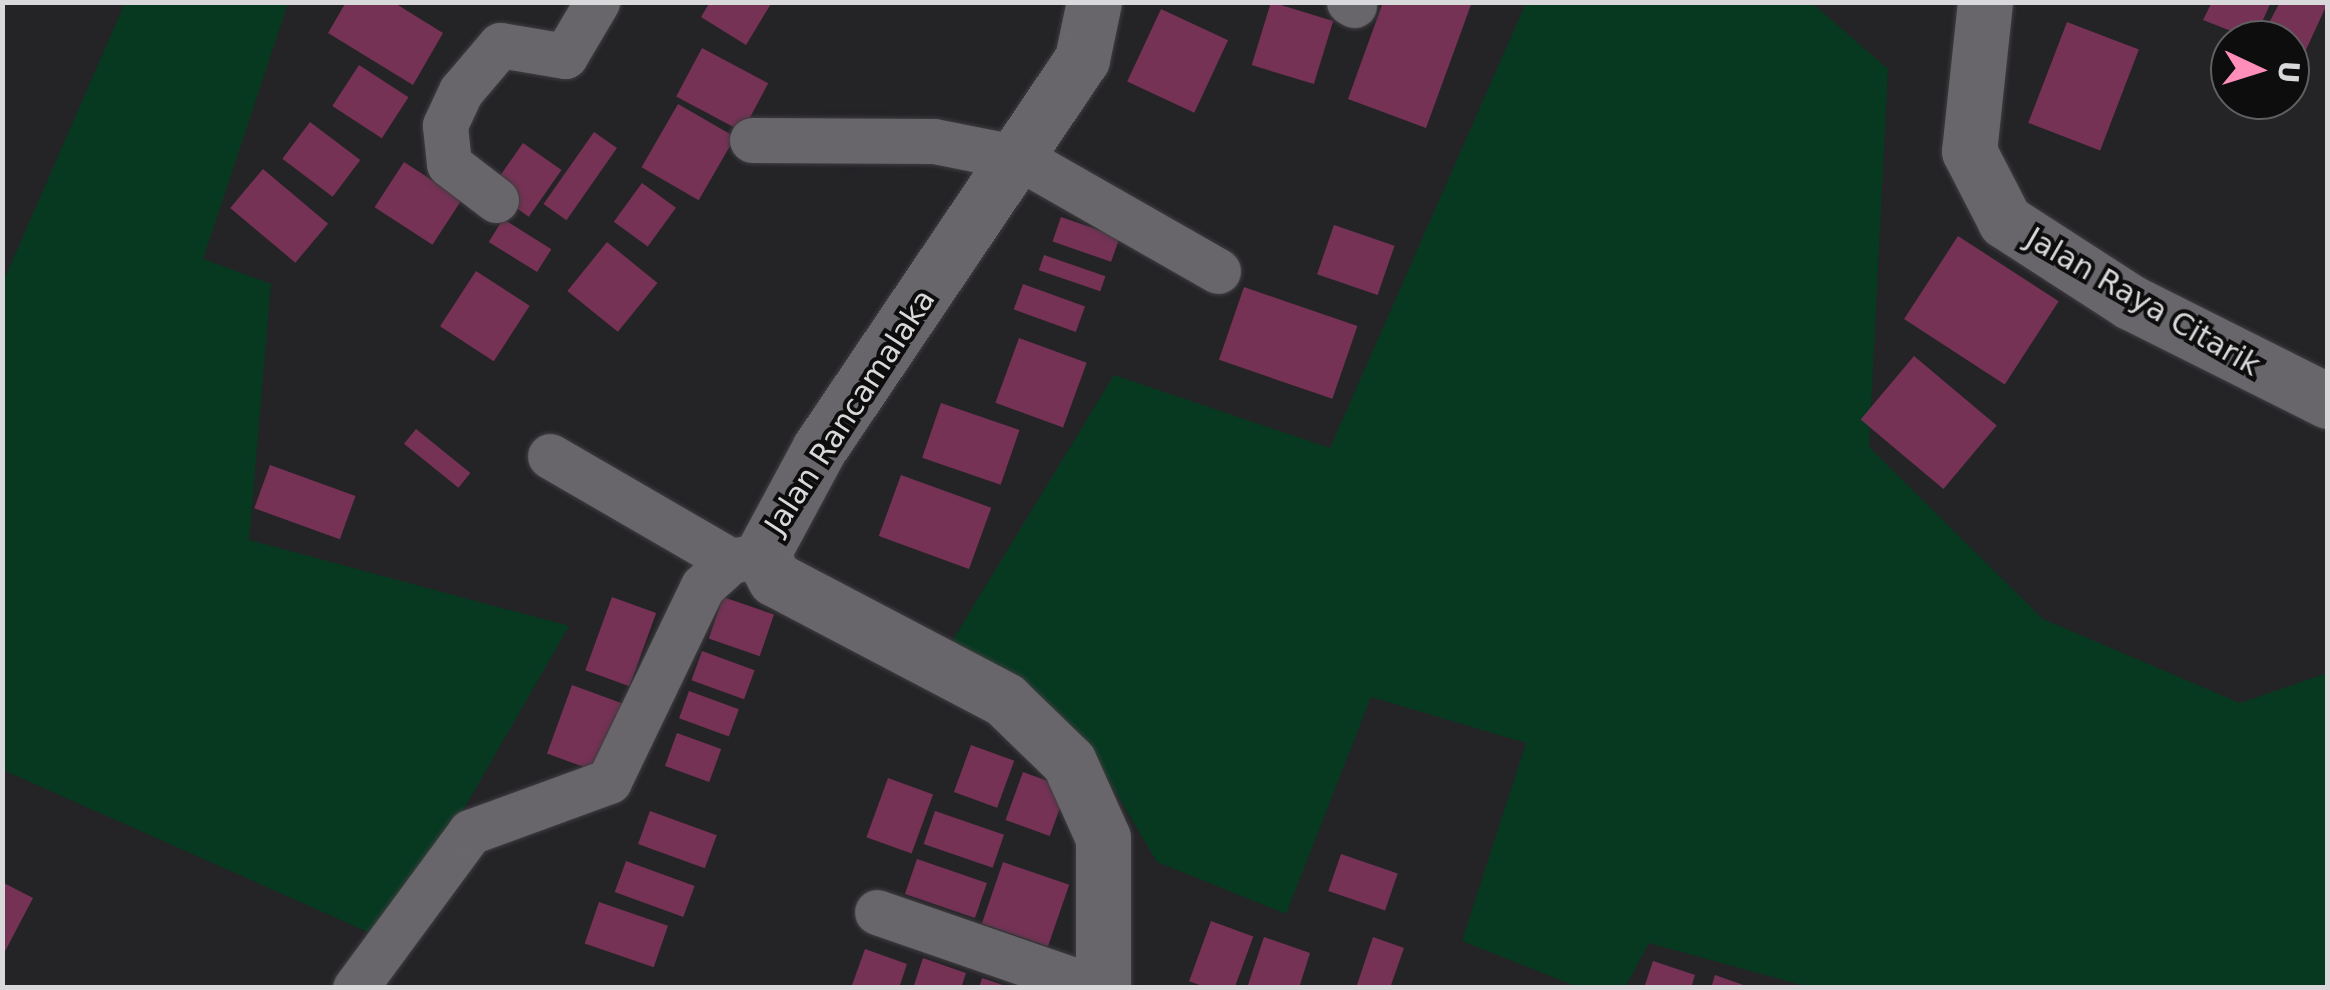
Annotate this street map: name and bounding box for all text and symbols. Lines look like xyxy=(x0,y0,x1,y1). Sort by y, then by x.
north arrow xyxy=(2210,20,2310,120)
text: U xyxy=(2271,59,2306,84)
street label: Jalan Raya Citarik xyxy=(2020,220,2266,384)
street label: Jalan Rancamalaka xyxy=(757,283,943,541)

